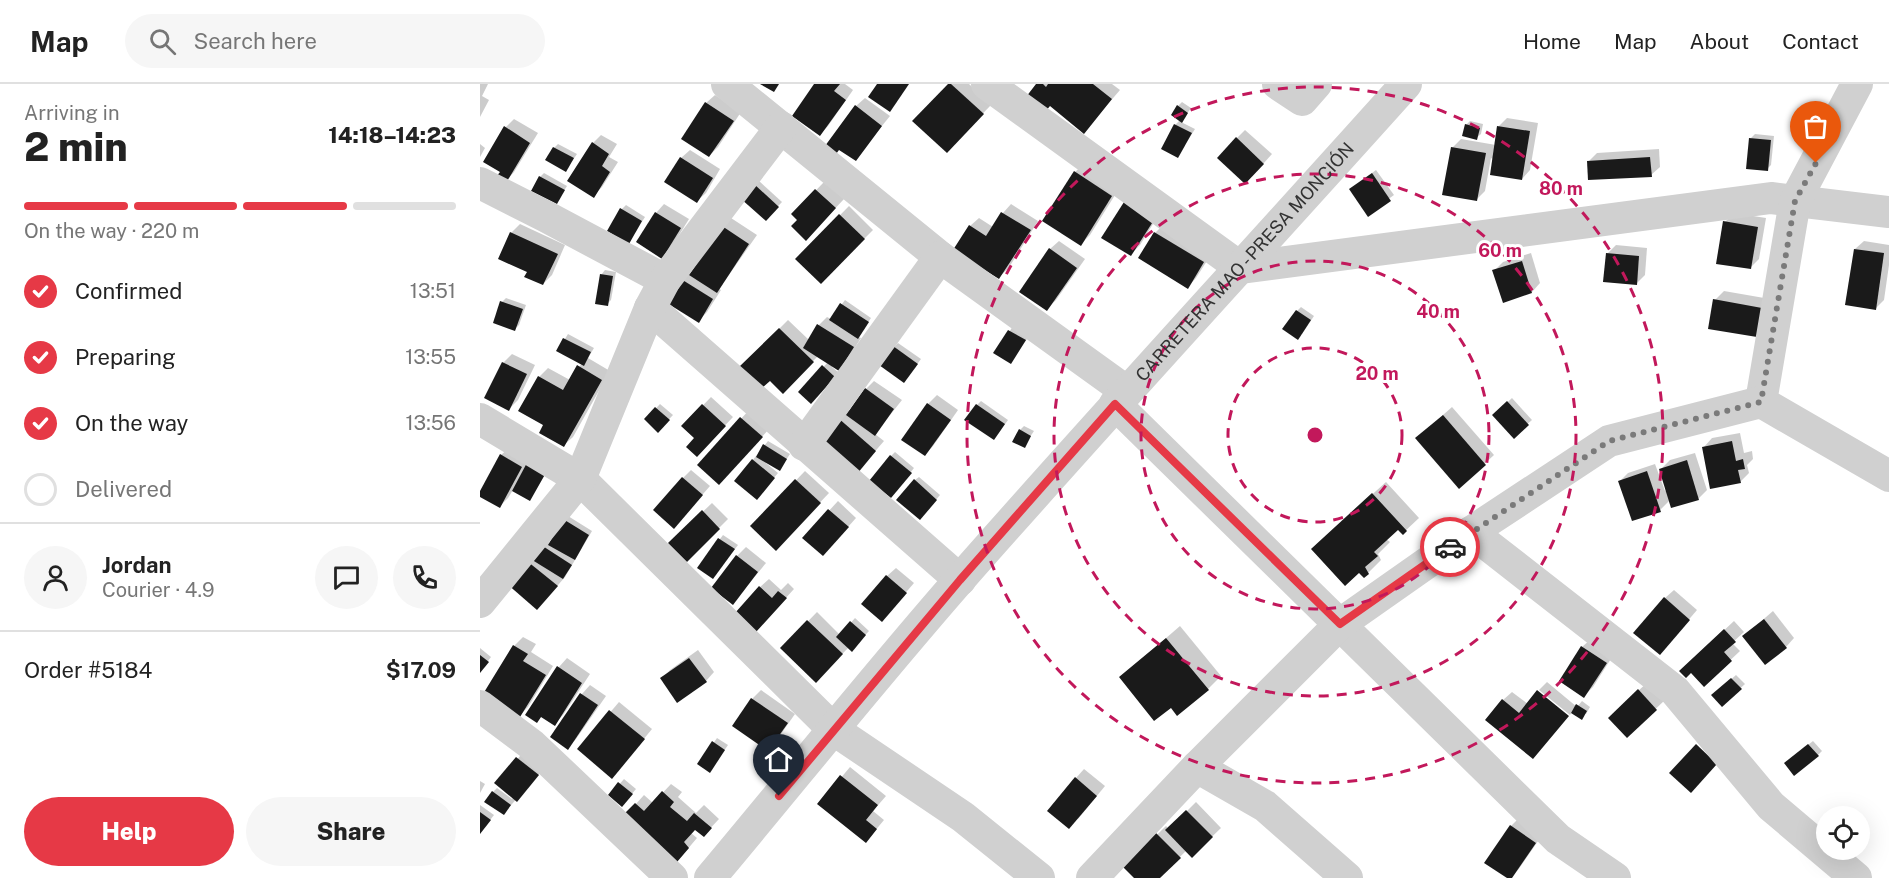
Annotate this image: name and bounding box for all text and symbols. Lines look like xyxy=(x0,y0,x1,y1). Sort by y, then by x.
search box xyxy=(125,14,545,68)
text: Map xyxy=(30,25,89,58)
icon: search xyxy=(146,25,179,58)
text: Search here xyxy=(194,28,317,54)
text: Home xyxy=(1523,29,1581,54)
text: Map xyxy=(1614,29,1657,54)
text: About xyxy=(1690,29,1749,54)
text: Contact xyxy=(1782,29,1859,54)
text: Arriving in xyxy=(24,101,119,125)
pin xyxy=(1790,101,1841,163)
icon: bag xyxy=(1799,110,1832,143)
text: 14:18–14:23 xyxy=(328,122,456,148)
text: 2 min xyxy=(24,124,128,170)
street label: CARRETERA MAO - PRESA MONCIÓN xyxy=(1131,138,1358,385)
text: 80 m xyxy=(1539,178,1583,199)
text: On the way · 220 m xyxy=(24,219,199,243)
text: 60 m xyxy=(1478,240,1522,261)
icon: check xyxy=(24,275,57,308)
text: Confirmed xyxy=(75,278,182,304)
text: 13:51 xyxy=(410,279,456,303)
text: 40 m xyxy=(1416,301,1460,322)
icon: check xyxy=(24,341,57,374)
text: Preparing xyxy=(75,344,176,370)
text: 13:55 xyxy=(405,345,456,369)
text: 20 m xyxy=(1355,363,1399,384)
icon: check xyxy=(24,407,57,440)
text: On the way xyxy=(75,410,188,436)
text: 13:56 xyxy=(405,411,456,435)
centre of rings xyxy=(1305,425,1325,445)
text: Delivered xyxy=(75,476,172,502)
courier xyxy=(1420,517,1480,577)
icon: car xyxy=(1434,531,1467,564)
button: person xyxy=(24,546,87,609)
button: chat xyxy=(315,546,378,609)
button: phone xyxy=(393,546,456,609)
text: Jordan xyxy=(102,552,171,578)
text: Courier · 4.9 xyxy=(102,578,214,602)
text: Order #5184 xyxy=(24,657,152,683)
text: $17.09 xyxy=(386,657,456,683)
pin xyxy=(753,734,804,796)
icon: home xyxy=(762,743,795,776)
button: Help xyxy=(24,797,234,866)
button: Share xyxy=(246,797,456,866)
map controls xyxy=(1816,806,1870,860)
button: locate xyxy=(1816,806,1870,860)

